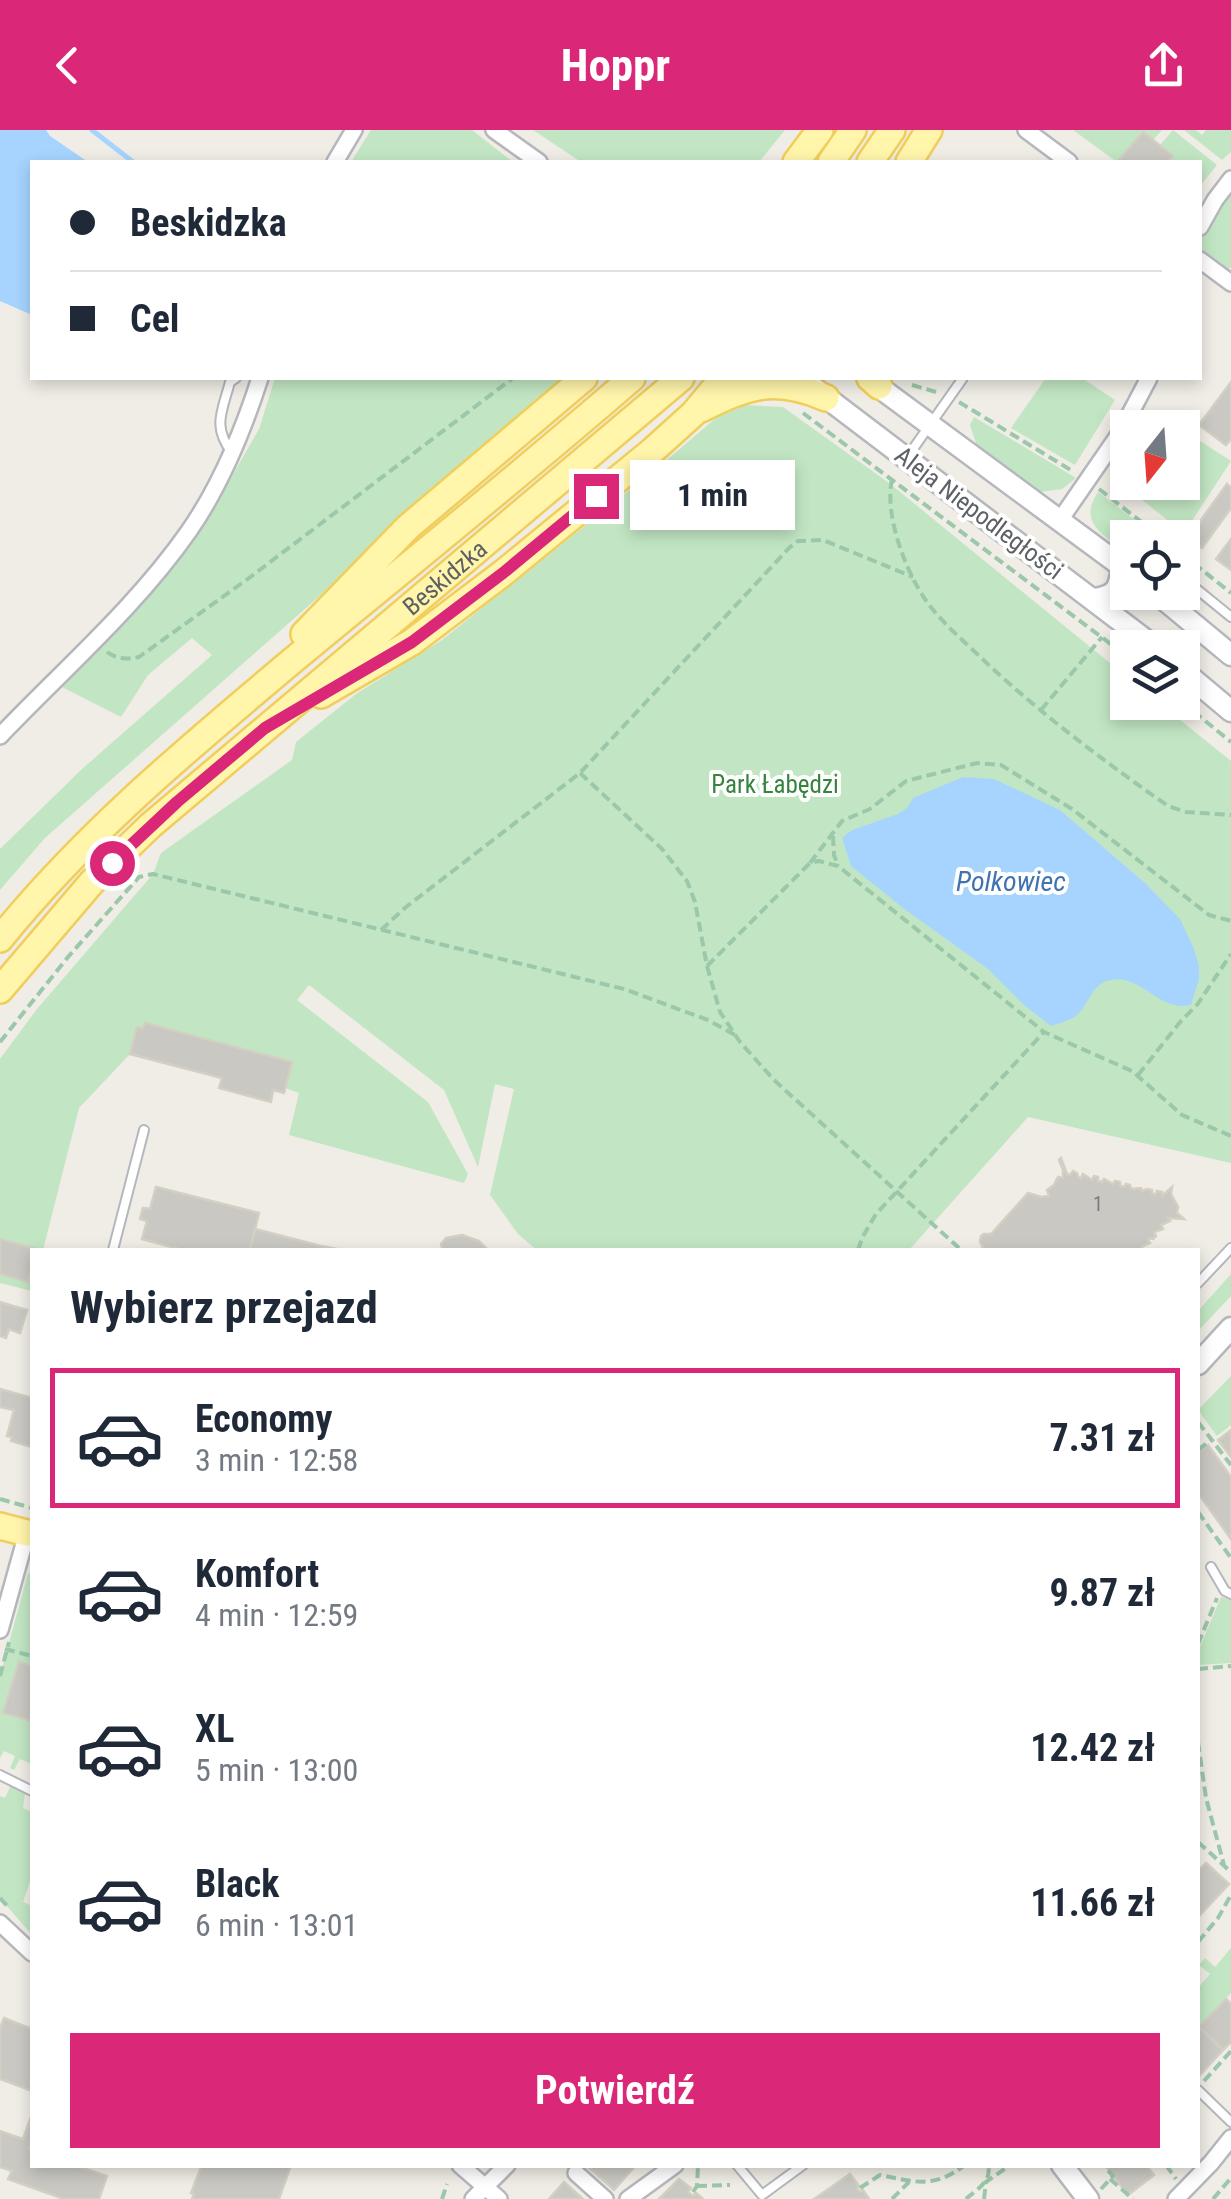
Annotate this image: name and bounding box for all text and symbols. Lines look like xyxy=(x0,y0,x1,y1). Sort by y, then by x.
icon: back xyxy=(40,38,95,93)
icon: share xyxy=(1136,38,1191,93)
text: Hoppr xyxy=(561,39,670,92)
text: Beskidzka xyxy=(130,201,287,245)
text: Cel xyxy=(130,297,179,341)
north arrow xyxy=(1110,410,1200,500)
map controls xyxy=(1110,410,1200,720)
street label: Aleja Niepodległości xyxy=(889,440,1069,586)
callout: 1 min xyxy=(631,461,796,531)
route end xyxy=(574,474,619,519)
text: 1 min xyxy=(677,476,748,514)
button: locate xyxy=(1110,520,1200,610)
street label: Beskidzka xyxy=(397,534,492,621)
button: layers xyxy=(1110,630,1200,720)
park label: Park Łabędzi xyxy=(711,770,839,799)
route start xyxy=(90,841,135,886)
water label: Polkowiec xyxy=(956,865,1066,898)
house number: 1 xyxy=(1093,1192,1103,1216)
text: Wybierz przejazd xyxy=(70,1281,378,1334)
icon: car xyxy=(75,1393,165,1483)
text: Economy xyxy=(195,1397,332,1441)
text: 7.31 zł xyxy=(1050,1416,1155,1460)
text: 3 min · 12:58 xyxy=(195,1441,358,1479)
icon: car xyxy=(75,1548,165,1638)
text: Komfort xyxy=(195,1552,319,1596)
text: 9.87 zł xyxy=(1050,1571,1155,1615)
text: 4 min · 12:59 xyxy=(195,1596,358,1634)
icon: car xyxy=(75,1703,165,1793)
text: XL xyxy=(195,1707,234,1751)
text: 12.42 zł xyxy=(1030,1726,1155,1770)
text: 5 min · 13:00 xyxy=(195,1751,358,1789)
icon: car xyxy=(75,1858,165,1948)
text: Black xyxy=(195,1862,279,1906)
text: 11.66 zł xyxy=(1030,1881,1155,1925)
text: 6 min · 13:01 xyxy=(195,1906,358,1944)
button: Potwierdź xyxy=(70,2033,1160,2148)

